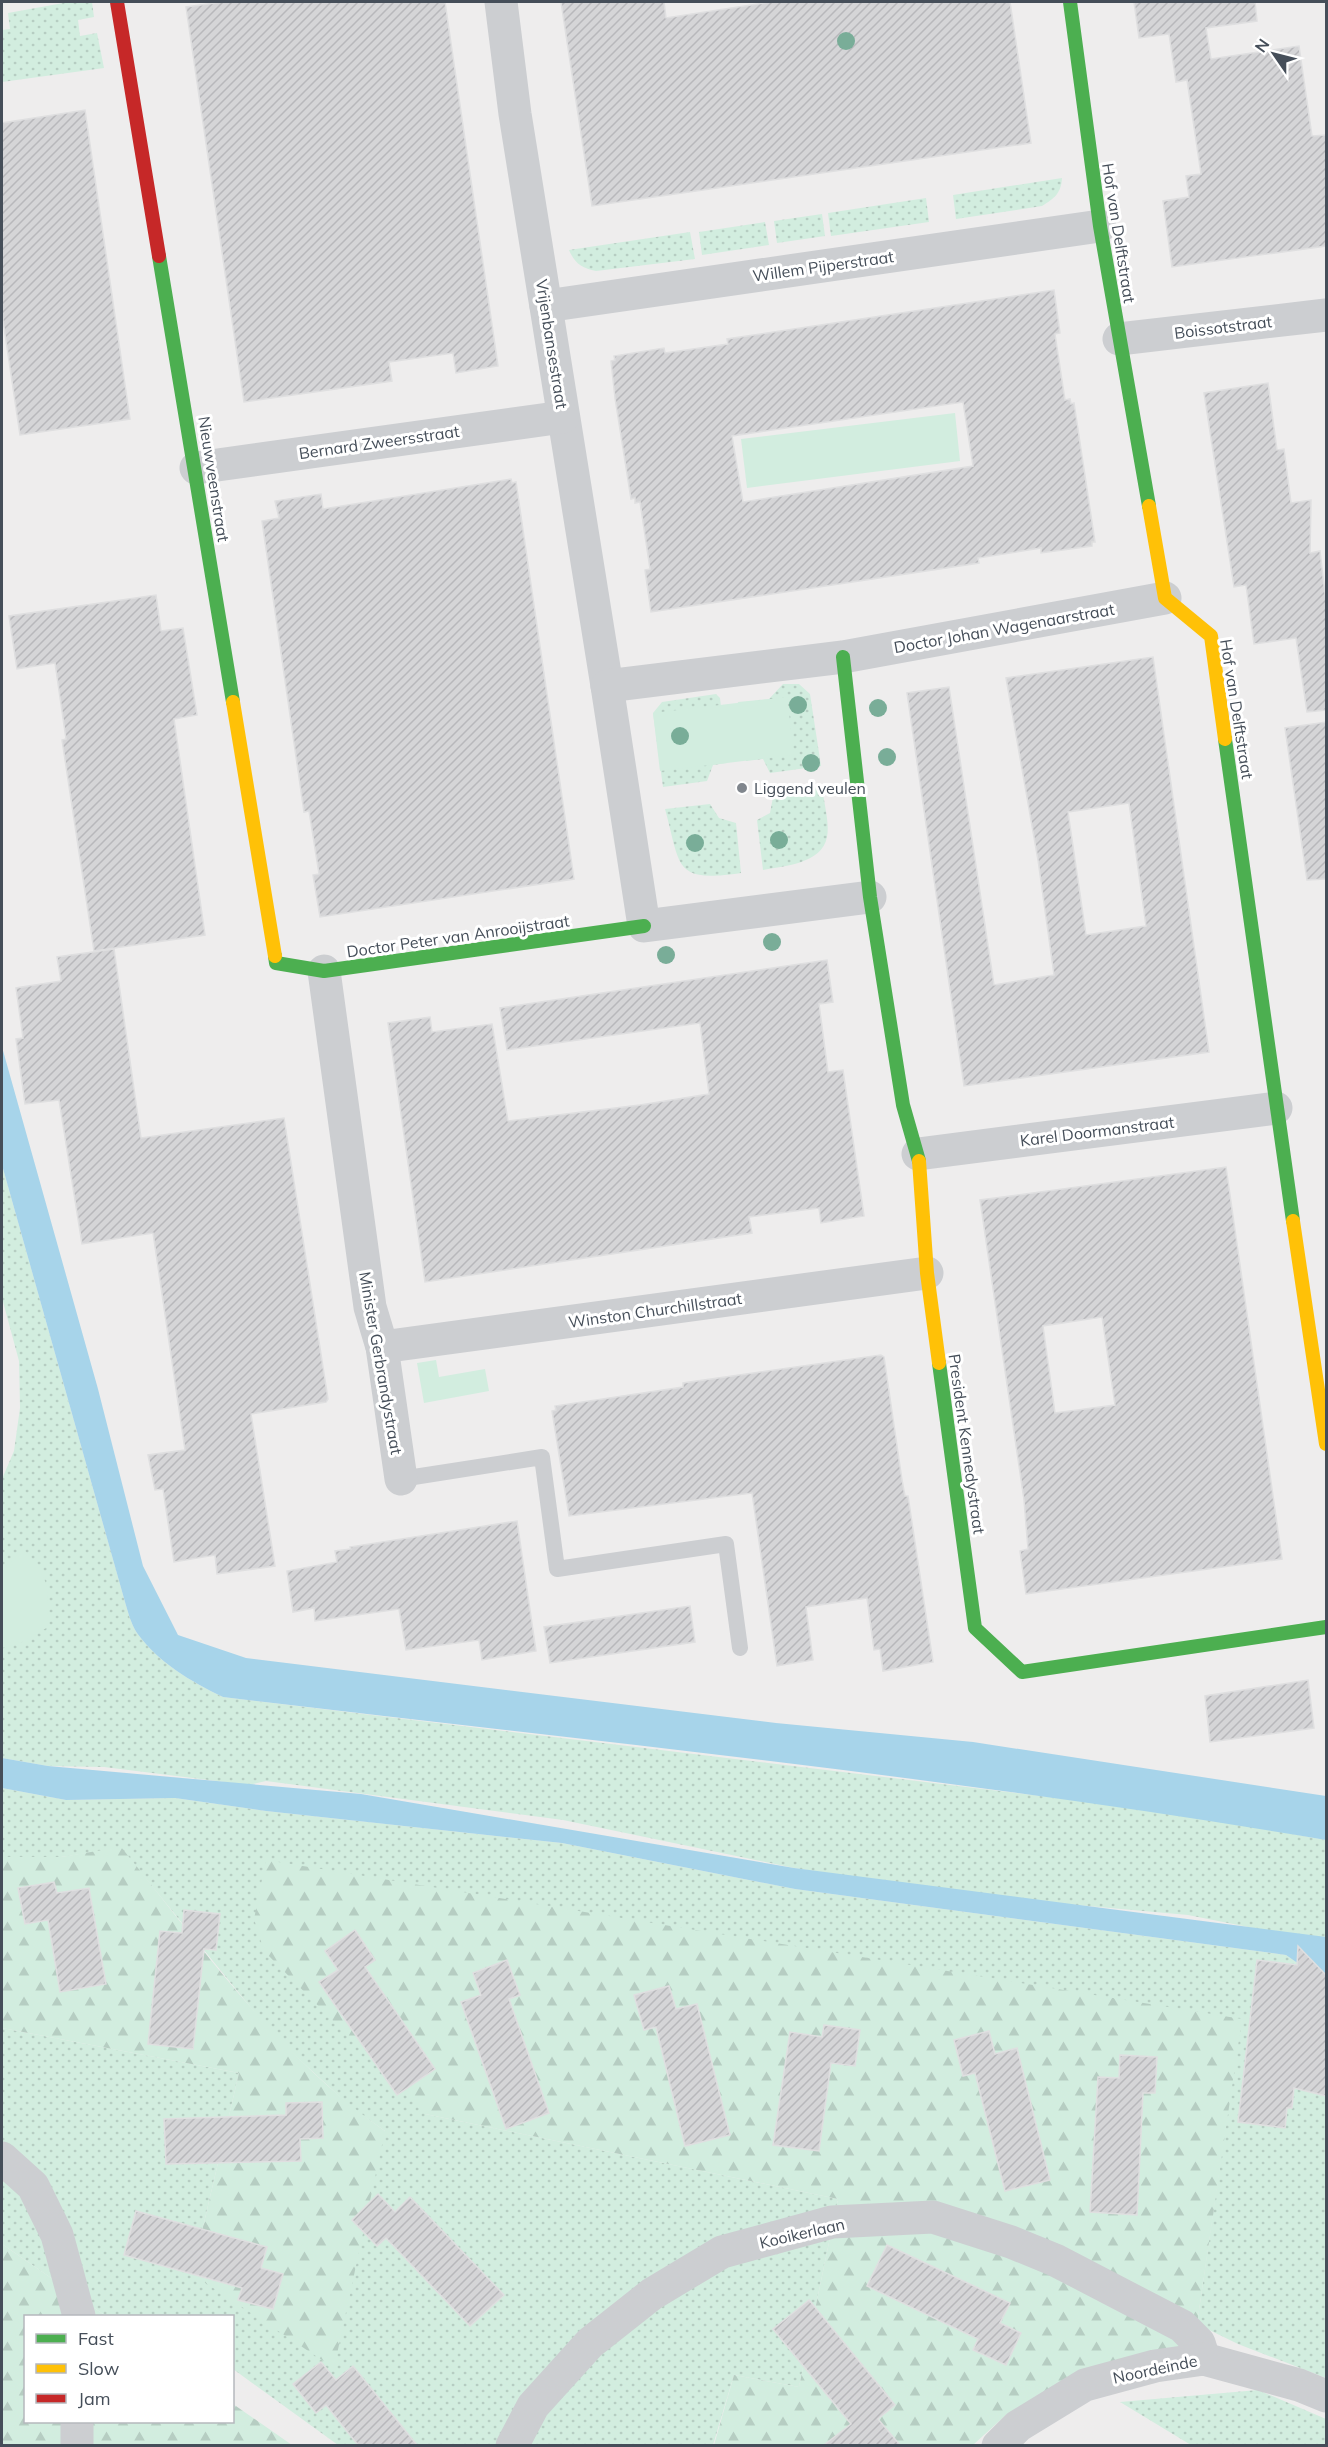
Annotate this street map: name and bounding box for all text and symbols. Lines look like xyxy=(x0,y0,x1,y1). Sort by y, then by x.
north arrow xyxy=(1244,24,1304,84)
text: N xyxy=(1250,35,1273,56)
street label: Hof van Delftstraat xyxy=(1098,162,1140,305)
street label: Willem Pijperstraat xyxy=(751,246,895,286)
street label: Vrijenbansestraat xyxy=(532,278,572,411)
street label: Boissotstraat xyxy=(1173,311,1273,343)
street label: Nieuwveenstraat xyxy=(194,415,234,544)
street label: Bernard Zweersstraat xyxy=(297,421,461,463)
street label: Doctor Johan Wagenaarstraat xyxy=(892,599,1116,657)
street label: Hof van Delftstraat xyxy=(1216,638,1258,781)
place label: Liggend veulen xyxy=(754,778,866,798)
marker: Liggend veulen xyxy=(735,781,749,795)
street label: Doctor Peter van Anrooijstraat xyxy=(345,910,571,962)
street label: Karel Doormanstraat xyxy=(1019,1112,1176,1150)
street label: Minister Gerbrandystraat xyxy=(355,1270,407,1456)
street label: Winston Churchillstraat xyxy=(567,1288,743,1332)
street label: President Kennedystraat xyxy=(944,1353,990,1536)
street label: Kooikerlaan xyxy=(757,2213,847,2253)
legend xyxy=(24,2315,234,2423)
text: Fast xyxy=(78,2327,114,2350)
street label: Noordeinde xyxy=(1111,2350,1199,2388)
text: Slow xyxy=(78,2357,120,2380)
text: Jam xyxy=(78,2387,111,2410)

